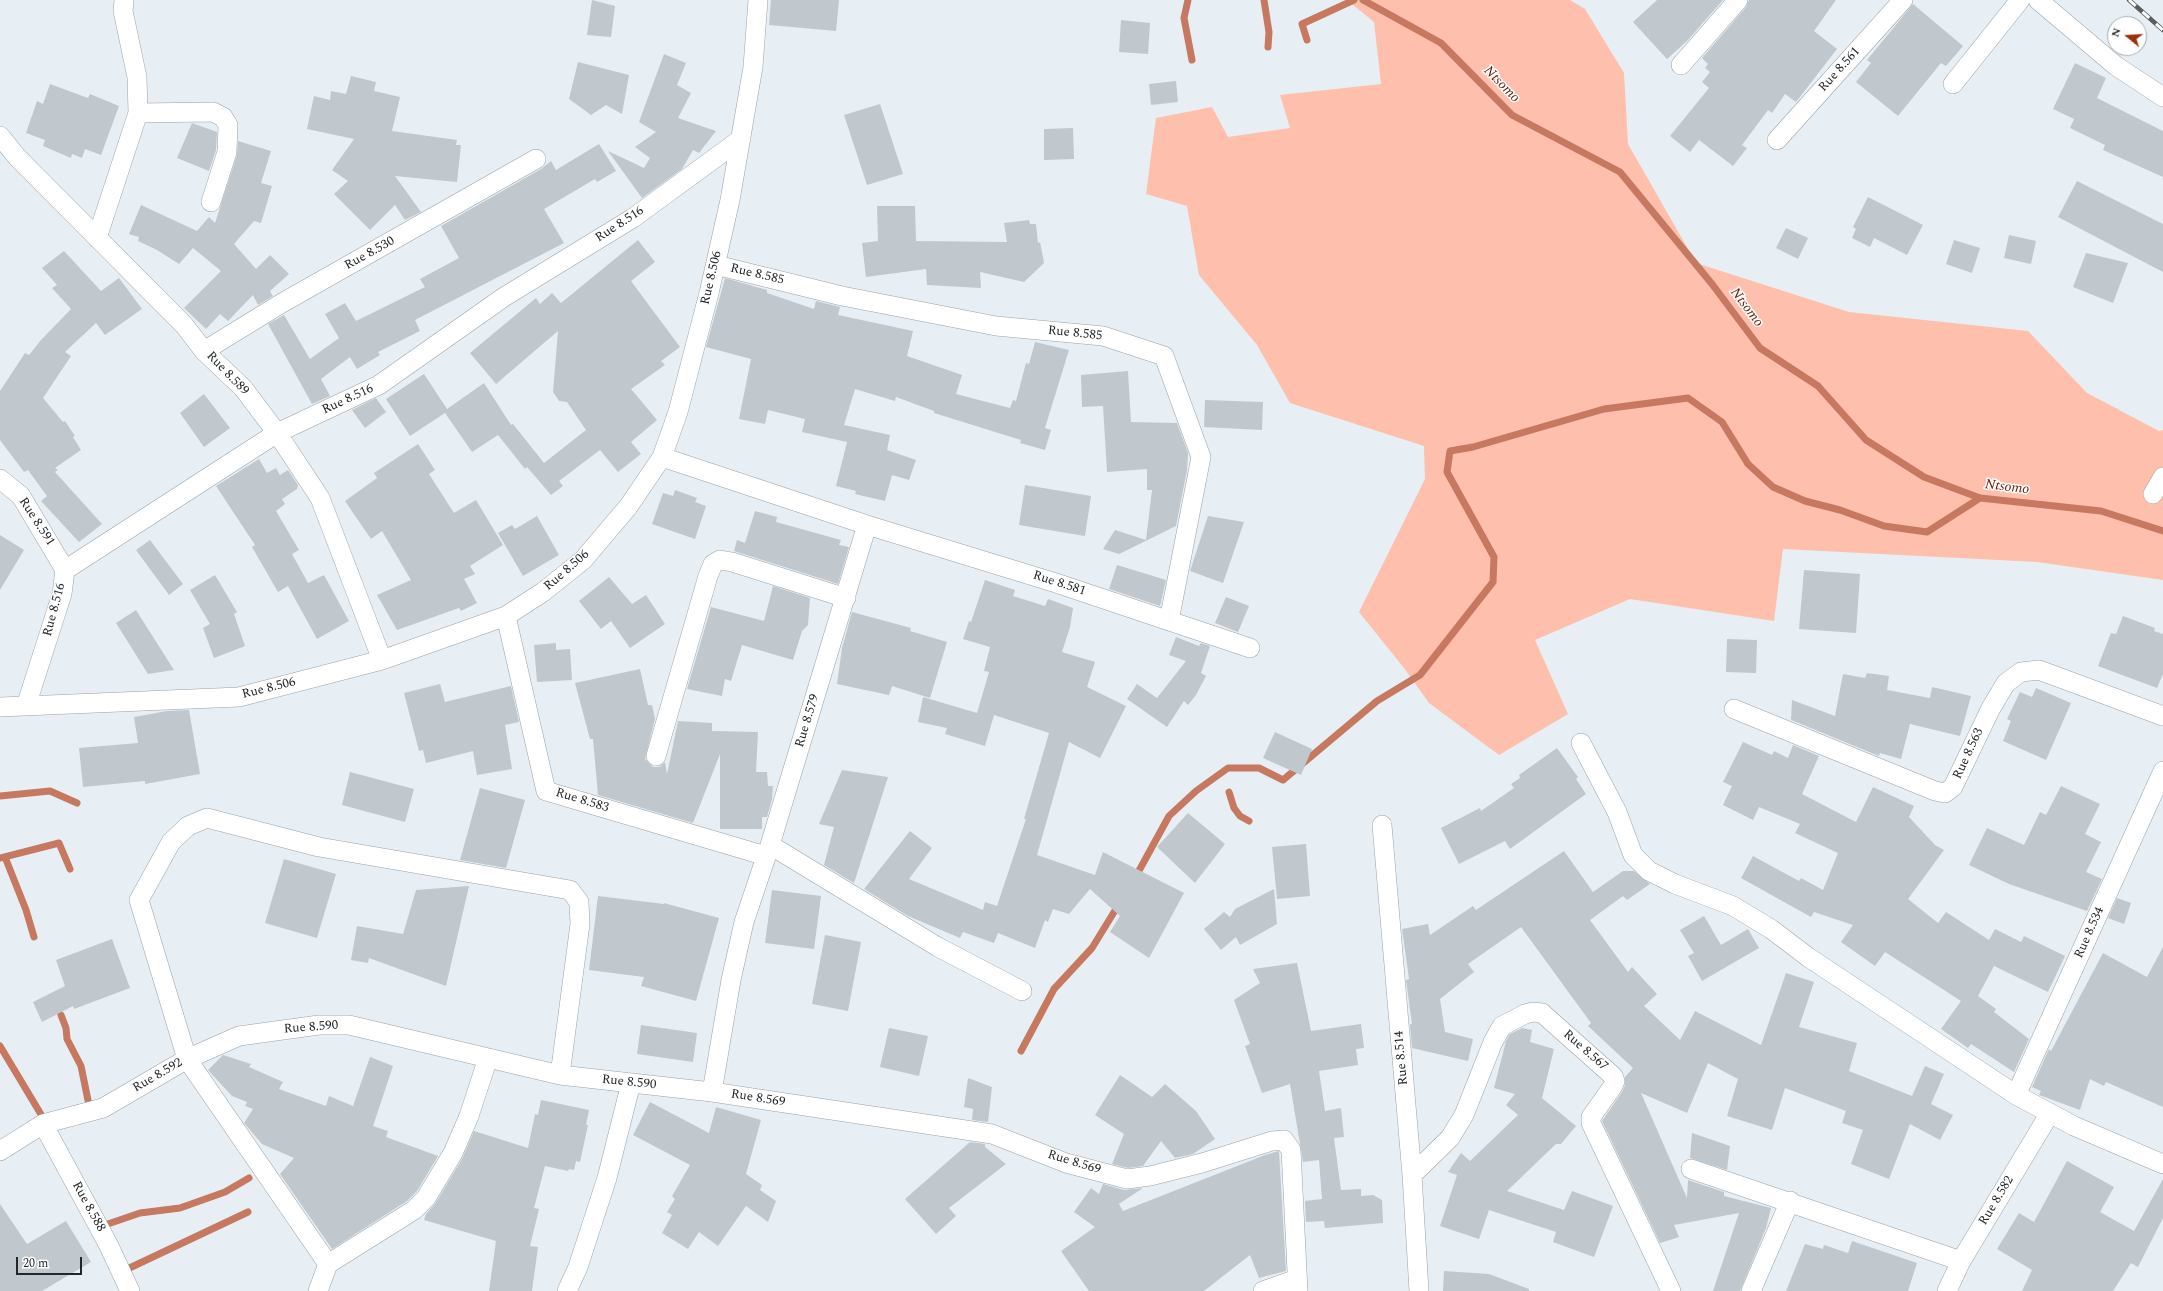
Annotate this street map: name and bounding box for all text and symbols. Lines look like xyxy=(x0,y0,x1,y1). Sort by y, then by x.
north arrow xyxy=(2107,16,2147,56)
text: N xyxy=(2107,26,2126,39)
street label: Rue 8.561 xyxy=(1816,44,1864,96)
water label: Ntsomo xyxy=(1479,63,1523,107)
street label: Rue 8.516 xyxy=(593,204,647,246)
street label: Rue 8.530 xyxy=(342,234,398,274)
street label: Rue 8.506 xyxy=(698,250,726,306)
street label: Rue 8.585 xyxy=(729,261,785,289)
water label: Ntsomo xyxy=(1726,285,1766,331)
street label: Rue 8.585 xyxy=(1047,323,1103,345)
street label: Rue 8.589 xyxy=(202,349,252,399)
street label: Rue 8.516 xyxy=(320,381,376,419)
water label: Ntsomo xyxy=(1984,477,2030,499)
street label: Rue 8.591 xyxy=(15,495,57,549)
street label: Rue 8.506 xyxy=(541,547,593,595)
street label: Rue 8.581 xyxy=(1031,568,1087,600)
street label: Rue 8.516 xyxy=(40,582,70,638)
street label: Rue 8.506 xyxy=(241,675,297,703)
street label: Rue 8.579 xyxy=(793,693,823,749)
street label: Rue 8.563 xyxy=(1950,726,1988,782)
street label: Rue 8.583 xyxy=(554,786,610,816)
street label: Rue 8.534 xyxy=(2072,905,2108,961)
street label: Rue 8.590 xyxy=(283,1018,339,1038)
street label: Rue 8.567 xyxy=(1559,1027,1611,1075)
street label: Rue 8.514 xyxy=(1392,1030,1412,1086)
street label: Rue 8.592 xyxy=(130,1056,186,1096)
street label: Rue 8.590 xyxy=(601,1072,657,1094)
street label: Rue 8.569 xyxy=(730,1087,786,1111)
street label: Rue 8.569 xyxy=(1046,1148,1102,1178)
street label: Rue 8.582 xyxy=(1976,1174,2018,1228)
street label: Rue 8.588 xyxy=(68,1179,108,1235)
scale bar xyxy=(18,1249,84,1275)
text: 20 m xyxy=(23,1254,48,1273)

